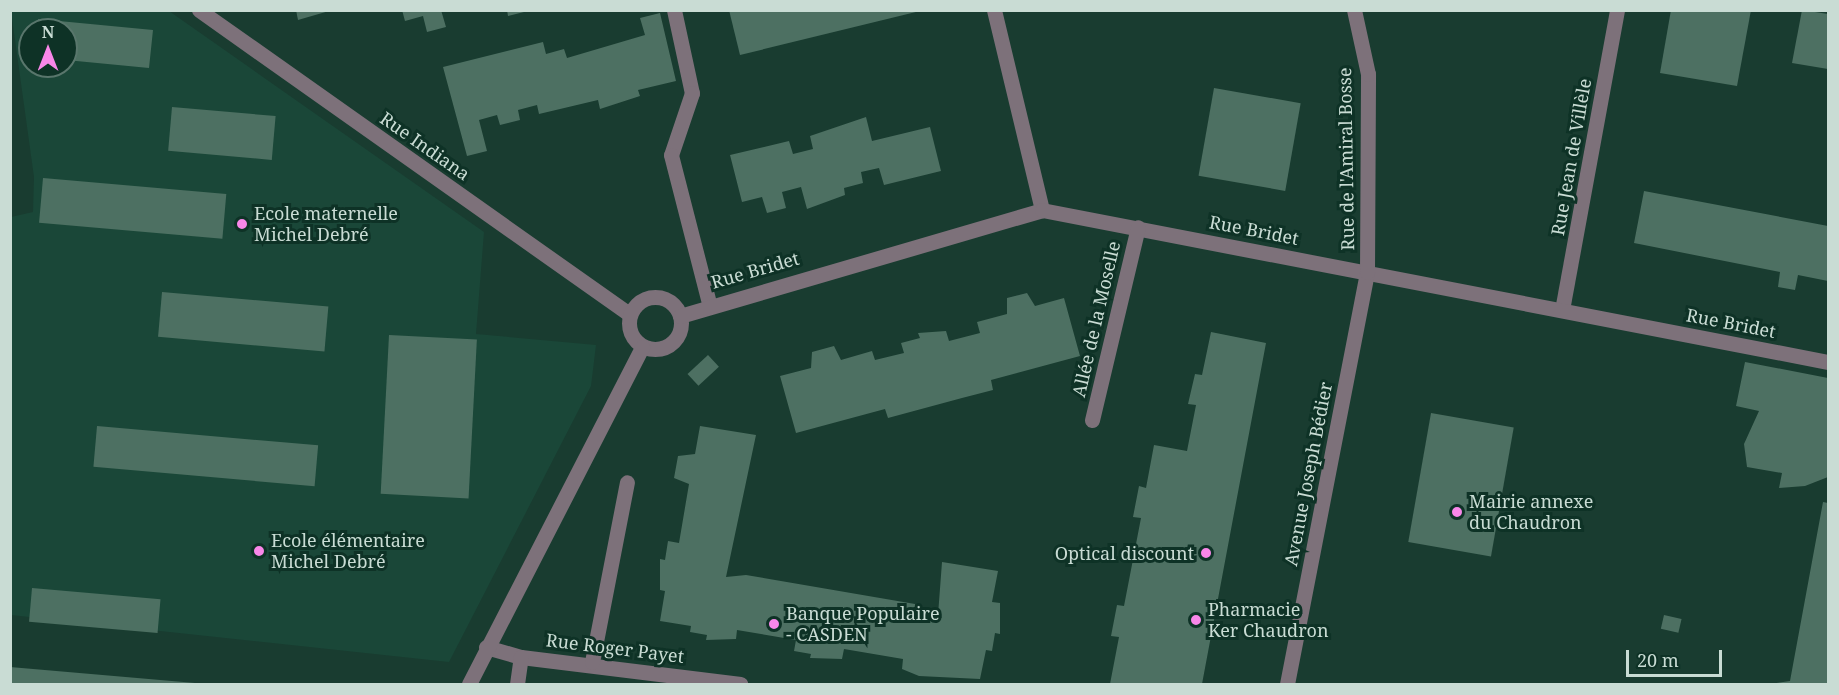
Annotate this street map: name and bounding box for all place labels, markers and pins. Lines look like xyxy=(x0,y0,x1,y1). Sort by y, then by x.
place label: Ecole maternelle Michel Debré xyxy=(254,203,398,246)
marker: Ecole maternelle Michel Debré xyxy=(235,217,249,231)
place label: Mairie annexe du Chaudron xyxy=(1469,491,1593,534)
marker: Mairie annexe du Chaudron xyxy=(1450,505,1464,519)
place label: Ecole élémentaire Michel Debré xyxy=(271,530,425,572)
place label: Optical discount xyxy=(1055,542,1194,564)
marker: Ecole élémentaire Michel Debré xyxy=(252,544,266,558)
marker: Optical discount xyxy=(1199,546,1213,560)
place label: Pharmacie Ker Chaudron xyxy=(1208,599,1329,642)
place label: Banque Populaire - CASDEN xyxy=(786,603,940,646)
marker: Pharmacie Ker Chaudron xyxy=(1189,613,1203,627)
marker: Banque Populaire - CASDEN xyxy=(767,617,781,631)

